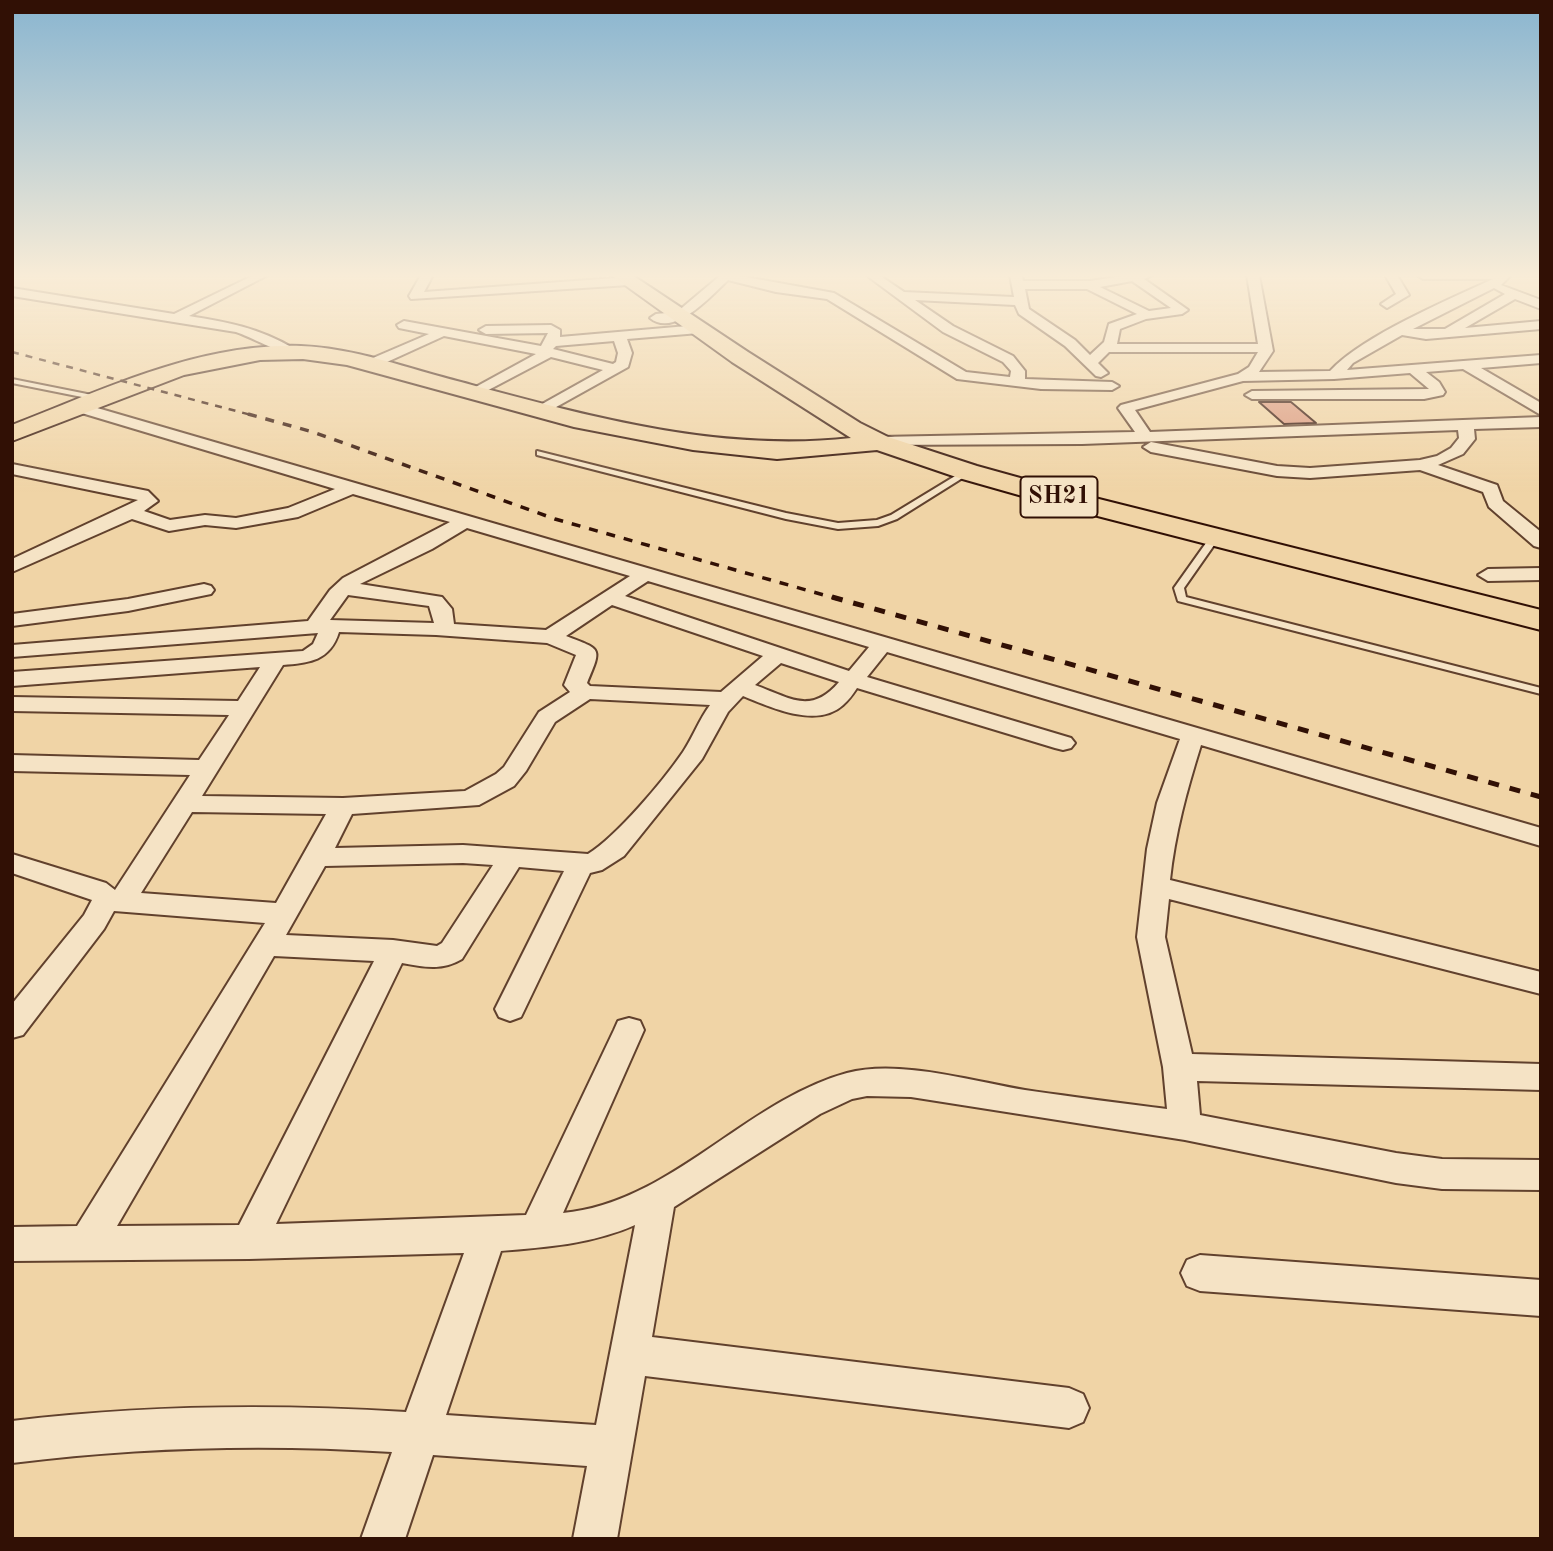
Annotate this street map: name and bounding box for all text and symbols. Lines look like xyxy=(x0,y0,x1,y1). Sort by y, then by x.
road number: SH21 xyxy=(1020,476,1098,518)

